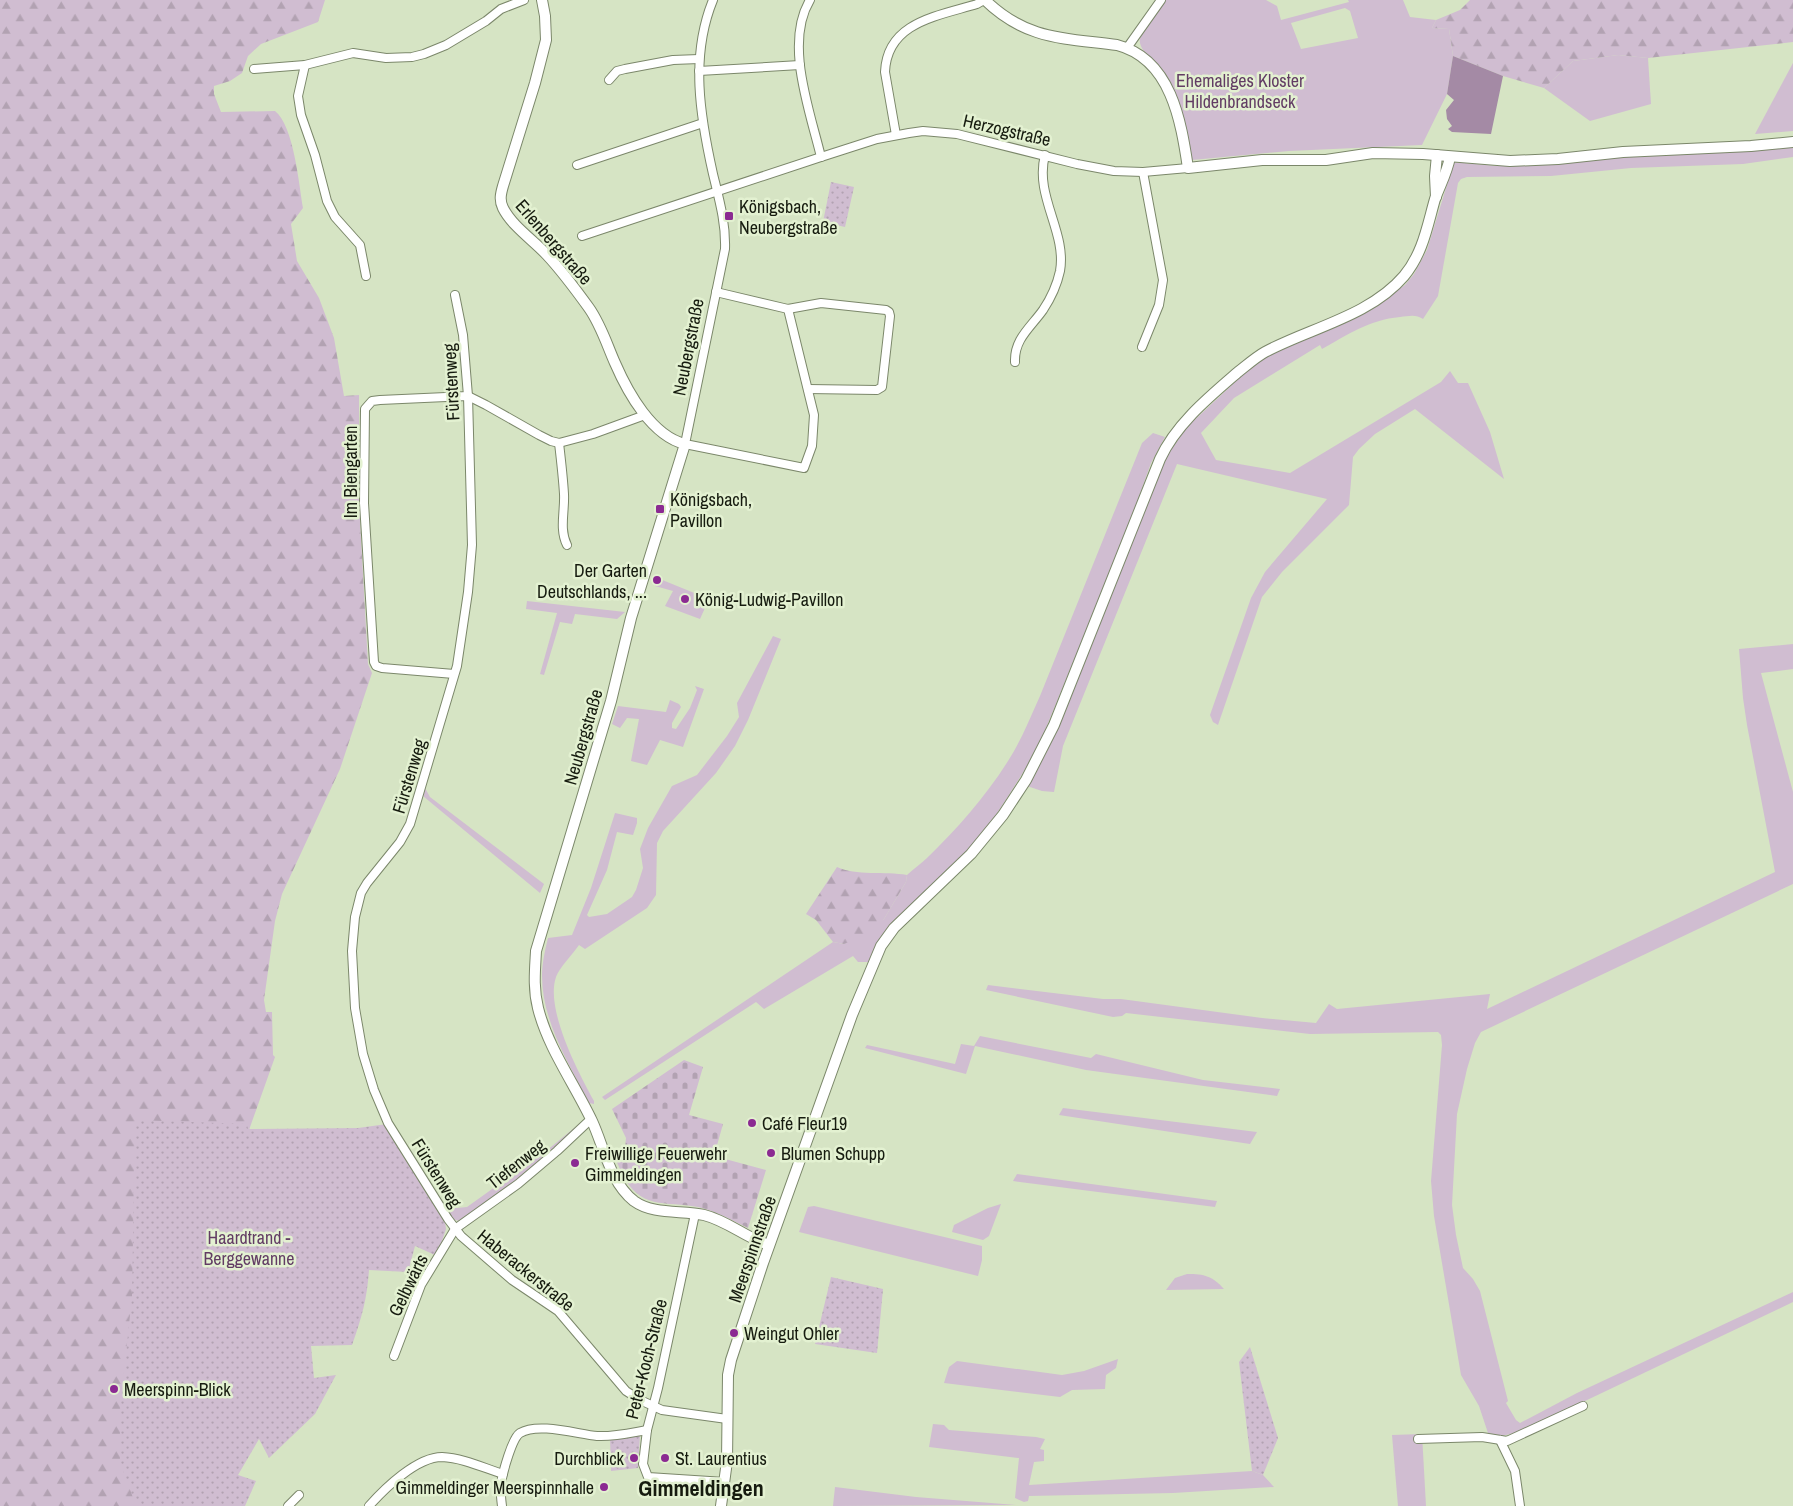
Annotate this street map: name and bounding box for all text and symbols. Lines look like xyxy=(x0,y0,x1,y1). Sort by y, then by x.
park label: Ehemaliges Kloster Hildenbrandseck xyxy=(1176,68,1304,114)
street label: Herzogstraße xyxy=(961,108,1053,152)
street label: Erlenbergstraße xyxy=(510,194,598,290)
place label: Königsbach, Neubergstraße xyxy=(739,194,837,240)
marker: Königsbach, Neubergstraße xyxy=(723,210,735,222)
street label: Neubergstraße xyxy=(666,296,710,398)
street label: Fürstenweg xyxy=(436,342,466,421)
street label: Im Biengarten xyxy=(338,426,363,518)
place label: Königsbach, Pavillon xyxy=(670,487,752,533)
marker: Königsbach, Pavillon xyxy=(654,503,666,515)
place label: Der Garten Deutschlands, ... xyxy=(537,558,647,604)
marker: Der Garten Deutschlands, ... xyxy=(651,574,663,586)
place label: König-Ludwig-Pavillon xyxy=(695,587,844,612)
marker: König-Ludwig-Pavillon xyxy=(679,593,691,605)
street label: Neubergstraße xyxy=(557,686,609,788)
street label: Fürstenweg xyxy=(386,735,432,817)
place label: Café Fleur19 xyxy=(762,1111,847,1136)
marker: Café Fleur19 xyxy=(746,1117,758,1129)
street label: Tiefenweg xyxy=(481,1133,551,1195)
street label: Fürstenweg xyxy=(406,1134,468,1213)
place label: Freiwillige Feuerwehr Gimmeldingen xyxy=(585,1141,727,1187)
place label: Blumen Schupp xyxy=(781,1141,885,1166)
marker: Blumen Schupp xyxy=(765,1147,777,1159)
marker: Freiwillige Feuerwehr Gimmeldingen xyxy=(569,1157,581,1169)
street label: Meerspinnstraße xyxy=(722,1192,782,1306)
street label: Haberackerstraße xyxy=(472,1223,580,1317)
park label: Haardtrand - Berggewanne xyxy=(203,1225,295,1271)
street label: Gelbwärts xyxy=(382,1250,434,1320)
street label: Peter-Koch-Straße xyxy=(619,1296,673,1422)
place label: Weingut Ohler xyxy=(744,1321,839,1346)
marker: Weingut Ohler xyxy=(728,1327,740,1339)
place label: Meerspinn-Blick xyxy=(124,1377,231,1402)
marker: Meerspinn-Blick xyxy=(108,1383,120,1395)
place label: Durchblick xyxy=(554,1446,625,1471)
place label: St. Laurentius xyxy=(675,1446,767,1471)
marker: Durchblick xyxy=(628,1452,640,1464)
marker: St. Laurentius xyxy=(659,1452,671,1464)
district label: Gimmeldingen xyxy=(638,1473,764,1503)
place label: Gimmeldinger Meerspinnhalle xyxy=(395,1475,594,1500)
marker: Gimmeldinger Meerspinnhalle xyxy=(598,1481,610,1493)

